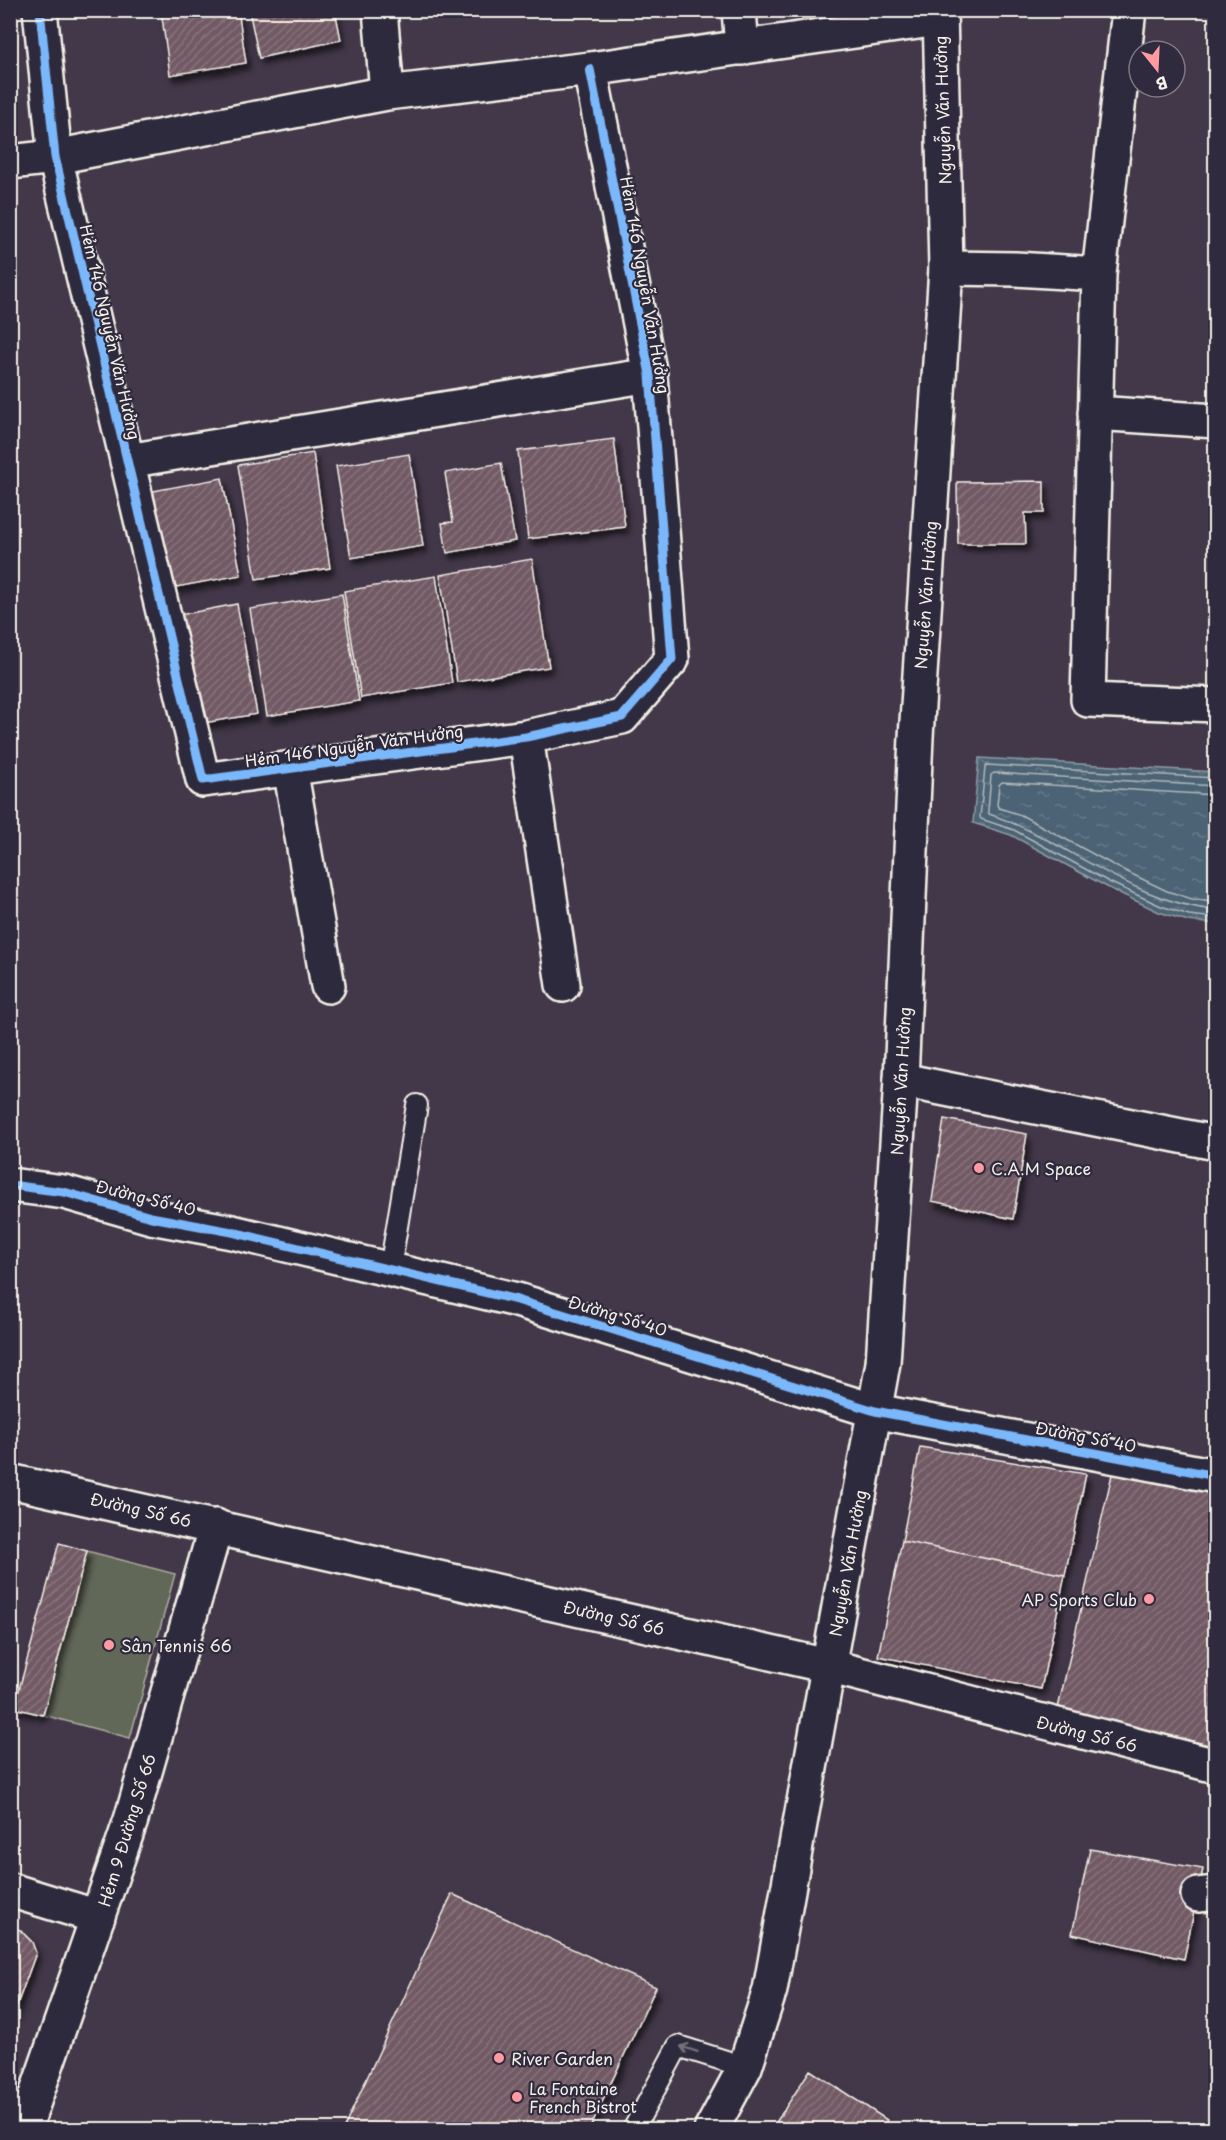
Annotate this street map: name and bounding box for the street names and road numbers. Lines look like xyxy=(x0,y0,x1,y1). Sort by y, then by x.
street label: Nguyễn Văn Hưởng xyxy=(927,35,957,185)
street label: Hẻm 146 Nguyễn Văn Hưởng xyxy=(615,175,677,395)
street label: Hẻm 146 Nguyễn Văn Hưởng xyxy=(75,222,147,442)
street label: Nguyễn Văn Hưởng xyxy=(908,520,942,670)
street label: Hẻm 146 Nguyễn Văn Hưởng xyxy=(243,718,465,772)
street label: Nguyễn Văn Hưởng xyxy=(884,1006,916,1156)
street label: Đường Số 40 xyxy=(94,1173,198,1221)
street label: Đường Số 40 xyxy=(566,1289,670,1341)
street label: Đường Số 40 xyxy=(1034,1414,1138,1458)
street label: Đường Số 66 xyxy=(88,1486,194,1532)
street label: Nguyễn Văn Hưởng xyxy=(822,1488,872,1638)
street label: Đường Số 66 xyxy=(561,1594,667,1640)
street label: Đường Số 66 xyxy=(1034,1709,1140,1757)
street label: Hẻm 9 Đường Số 66 xyxy=(91,1751,161,1909)

